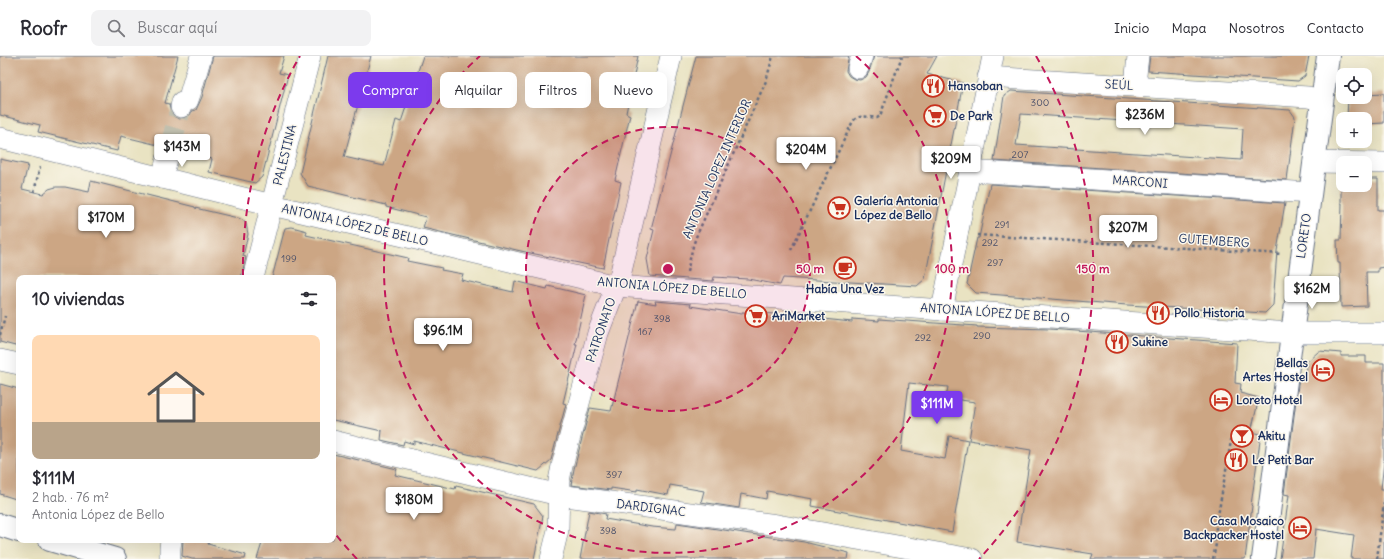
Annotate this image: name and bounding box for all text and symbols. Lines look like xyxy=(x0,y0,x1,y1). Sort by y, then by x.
search box xyxy=(91,10,371,46)
text: Roofr xyxy=(20,16,67,40)
icon: search xyxy=(105,17,127,39)
text: Buscar aquí xyxy=(137,18,217,37)
text: Inicio xyxy=(1114,19,1149,37)
text: Mapa xyxy=(1171,19,1207,37)
text: Nosotros xyxy=(1229,19,1285,37)
text: Contacto xyxy=(1307,19,1364,37)
map controls xyxy=(1336,68,1372,192)
button: locate xyxy=(1336,68,1372,104)
chip: Comprar xyxy=(348,72,432,108)
chip: Alquilar xyxy=(440,72,517,108)
chip: Filtros xyxy=(525,72,591,108)
chip: Nuevo xyxy=(599,72,667,108)
restaurant icon: Hansoban xyxy=(920,73,946,99)
street label: SEÚL xyxy=(1104,76,1134,93)
place label: Hansoban xyxy=(948,78,1003,93)
street label: ANTONIA LOPEZ INTERIOR xyxy=(679,96,754,241)
house number: 300 xyxy=(1031,96,1049,109)
pin: $236M xyxy=(1117,102,1173,136)
supermarket icon: De Park xyxy=(922,103,948,129)
text: $236M xyxy=(1125,106,1165,123)
place label: De Park xyxy=(950,108,993,123)
button: + xyxy=(1336,112,1372,148)
street label: PALESTINA xyxy=(270,123,299,187)
pin: $143M xyxy=(154,134,210,168)
pin: $204M xyxy=(778,137,834,171)
text: $143M xyxy=(163,138,201,155)
text: $204M xyxy=(786,141,826,158)
pin: $209M xyxy=(923,146,979,180)
house number: 207 xyxy=(1012,148,1029,161)
text: $209M xyxy=(931,150,971,167)
button: − xyxy=(1336,156,1372,192)
street label: MARCONI xyxy=(1112,172,1168,191)
place label: Galería Antonia López de Bello xyxy=(854,193,938,223)
supermarket icon: Galería Antonia López de Bello xyxy=(826,195,852,221)
street label: ANTONIA LÓPEZ DE BELLO xyxy=(280,200,430,249)
pin: $170M xyxy=(78,205,134,239)
text: $170M xyxy=(87,209,125,226)
street label: LORETO xyxy=(1293,212,1314,259)
pin: $207M xyxy=(1100,215,1156,249)
house number: 291 xyxy=(994,218,1010,231)
text: $207M xyxy=(1108,219,1148,236)
street label: GUTEMBERG xyxy=(1178,231,1250,250)
house number: 292 xyxy=(982,236,999,249)
house number: 199 xyxy=(281,252,297,265)
cafe icon: Había Una Vez xyxy=(832,255,858,281)
house number: 297 xyxy=(987,256,1003,269)
text: 50 m xyxy=(796,261,825,276)
text: 100 m xyxy=(935,261,969,276)
text: 150 m xyxy=(1077,261,1110,276)
centre of rings xyxy=(661,262,675,276)
street label: ANTONIA LÓPEZ DE BELLO xyxy=(597,274,747,302)
pin: $162M xyxy=(1284,276,1340,310)
text: $162M xyxy=(1293,280,1331,297)
place label: Había Una Vez xyxy=(806,281,884,296)
text: 10 viviendas xyxy=(32,288,125,310)
icon: filters xyxy=(298,288,320,310)
street label: PATRONATO xyxy=(582,295,619,364)
street label: ANTONIA LÓPEZ DE BELLO xyxy=(920,300,1070,325)
restaurant icon: Pollo Historia xyxy=(1145,300,1171,326)
supermarket icon: AriMarket xyxy=(743,303,769,329)
place label: Pollo Historia xyxy=(1174,305,1245,320)
place label: AriMarket xyxy=(772,308,826,323)
house number: 398 xyxy=(653,312,671,325)
pin: $96.1M xyxy=(410,318,476,352)
text: $96.1M xyxy=(423,322,463,339)
house number: 167 xyxy=(638,325,652,338)
house number: 290 xyxy=(973,329,991,342)
restaurant icon: Sukine xyxy=(1104,329,1130,355)
house number: 292 xyxy=(915,331,932,344)
place label: Sukine xyxy=(1132,334,1168,349)
place label: Bellas Artes Hostel xyxy=(1243,355,1309,384)
hotel icon: Bellas Artes Hostel xyxy=(1310,357,1336,383)
icon: home xyxy=(140,361,212,433)
hotel icon: Loreto Hotel xyxy=(1208,387,1234,413)
pin: $111M xyxy=(909,391,965,425)
place label: Loreto Hotel xyxy=(1236,392,1302,407)
text: $111M xyxy=(920,395,954,412)
bar icon: Akitu xyxy=(1229,423,1255,449)
place label: Akitu xyxy=(1258,428,1286,443)
restaurant icon: Le Petit Bar xyxy=(1223,447,1249,473)
place label: Le Petit Bar xyxy=(1252,452,1314,467)
text: $111M xyxy=(32,467,75,489)
house number: 397 xyxy=(606,468,622,481)
pin: $180M xyxy=(386,487,442,521)
text: 2 hab. · 76 m² xyxy=(32,489,109,506)
text: $180M xyxy=(395,491,433,508)
street label: DARDIGNAC xyxy=(616,496,687,519)
text: Antonia López de Bello xyxy=(32,506,165,523)
place label: Casa Mosaico Backpacker Hostel xyxy=(1183,513,1284,543)
hotel icon: Casa Mosaico Backpacker Hostel xyxy=(1287,515,1313,541)
house number: 398 xyxy=(599,524,617,537)

